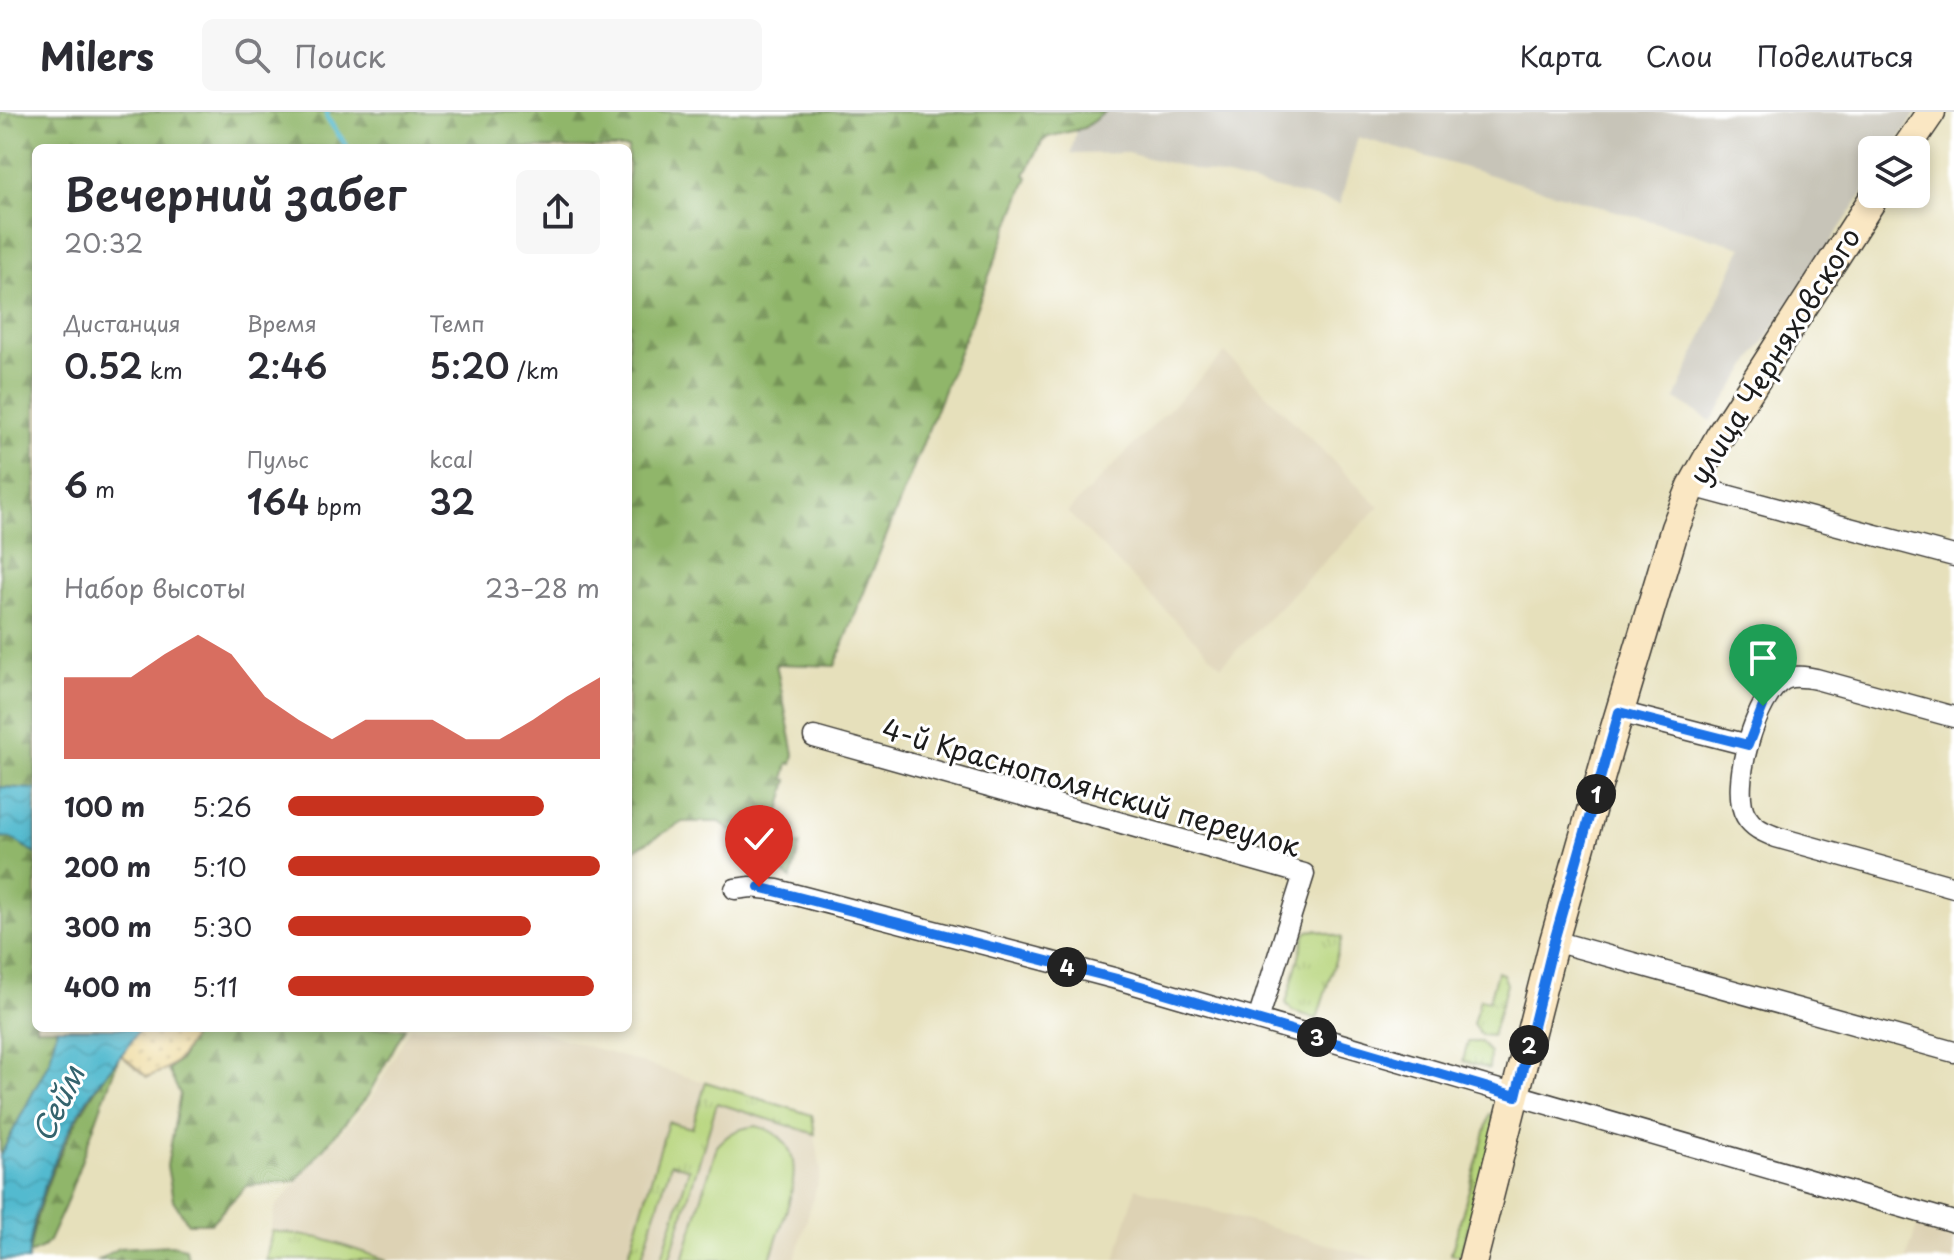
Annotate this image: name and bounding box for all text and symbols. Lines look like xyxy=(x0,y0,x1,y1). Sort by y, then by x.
search box xyxy=(202,19,762,91)
text: Milers xyxy=(40,27,154,84)
icon: search xyxy=(230,33,274,77)
text: Поиск xyxy=(294,33,385,78)
text: Карта xyxy=(1519,34,1602,77)
text: Слои xyxy=(1646,34,1713,77)
text: Поделиться xyxy=(1757,34,1914,77)
map controls xyxy=(1858,136,1930,208)
button: layers xyxy=(1858,136,1930,208)
text: Вечерний забег xyxy=(64,160,406,226)
button: share xyxy=(516,170,600,254)
street label: улица Черняховского xyxy=(1677,218,1870,492)
text: 20:32 xyxy=(64,223,144,262)
text: Дистанция xyxy=(64,306,181,339)
text: Время xyxy=(247,306,317,339)
text: Темп xyxy=(429,306,485,339)
text: 0.52 xyxy=(64,339,143,391)
text: 2:46 xyxy=(247,339,327,391)
text: 5:20 xyxy=(429,339,510,391)
text: km xyxy=(143,353,183,386)
text: /km xyxy=(510,353,559,386)
text: Пульс xyxy=(247,442,309,475)
text: kcal xyxy=(429,442,473,475)
text: 6 xyxy=(64,458,88,510)
text: m xyxy=(88,472,115,505)
text: 164 xyxy=(247,475,309,527)
text: 32 xyxy=(429,475,475,527)
text: bpm xyxy=(309,489,362,522)
text: Набор высоты xyxy=(64,568,246,607)
text: 23–28 m xyxy=(485,568,600,607)
pin xyxy=(1729,624,1797,706)
icon: arrive xyxy=(1741,636,1785,680)
street label: 4-й Краснополянский переулок xyxy=(877,706,1306,867)
pin: 1 xyxy=(1576,774,1616,814)
text: 1 xyxy=(1591,777,1601,810)
text: 100 m xyxy=(64,787,145,826)
text: 5:26 xyxy=(192,787,252,826)
pin xyxy=(725,805,793,887)
icon: check xyxy=(737,817,781,861)
text: 200 m xyxy=(64,847,151,886)
text: 5:10 xyxy=(192,847,247,886)
text: 300 m xyxy=(64,907,152,946)
text: 5:30 xyxy=(192,907,252,946)
pin: 4 xyxy=(1047,947,1087,987)
text: 4 xyxy=(1060,950,1074,983)
text: 400 m xyxy=(64,967,152,1006)
text: 5:11 xyxy=(192,967,238,1006)
pin: 3 xyxy=(1297,1017,1337,1057)
text: 3 xyxy=(1310,1020,1324,1053)
pin: 2 xyxy=(1509,1025,1549,1065)
text: 2 xyxy=(1521,1028,1537,1061)
water label: Сейм xyxy=(19,1057,95,1149)

